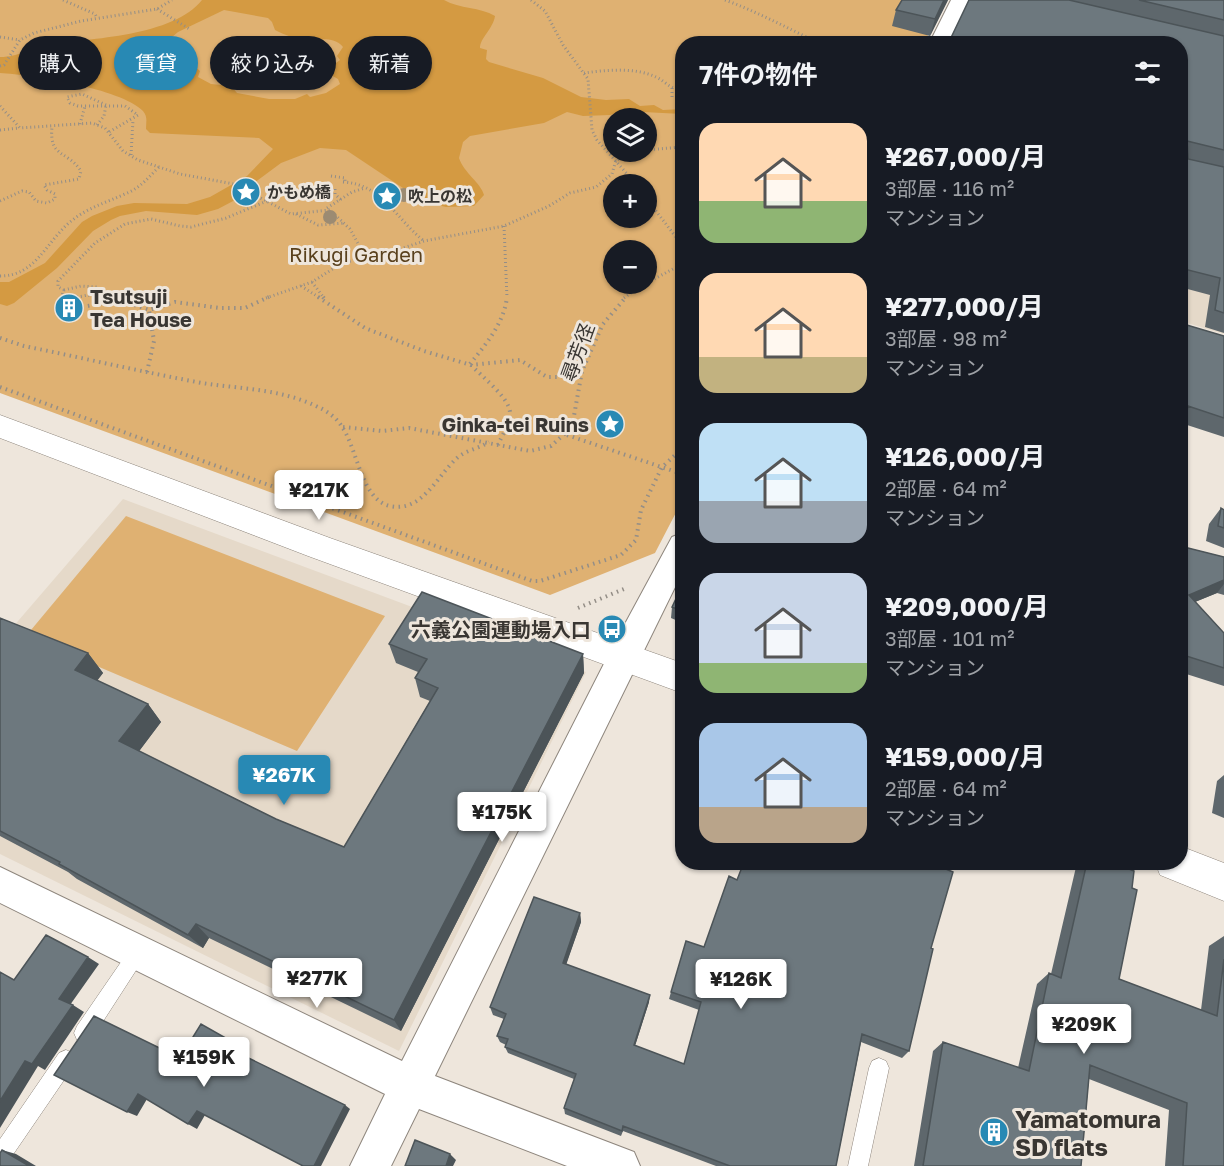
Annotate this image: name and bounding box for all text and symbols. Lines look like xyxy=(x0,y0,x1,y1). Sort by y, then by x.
chip: 購入 xyxy=(18,36,102,90)
chip: 賃貸 xyxy=(114,36,198,90)
chip: 絞り込み xyxy=(210,36,336,90)
chip: 新着 xyxy=(348,36,432,90)
icon: filters xyxy=(1131,56,1164,89)
text: 7件の物件 xyxy=(699,59,817,90)
map controls xyxy=(603,108,657,294)
button: layers xyxy=(603,108,657,162)
text: ¥267,000/月 xyxy=(885,141,1046,172)
icon: home xyxy=(747,147,819,219)
button: + xyxy=(603,174,657,228)
place icon: かもめ橋 xyxy=(230,176,262,208)
text: 3部屋 · 116 m² xyxy=(885,176,1014,200)
place icon: 吹上の松 xyxy=(371,180,403,212)
place label: かもめ橋 xyxy=(267,182,331,202)
place label: 吹上の松 xyxy=(408,186,472,206)
text: マンション xyxy=(885,205,985,229)
button: − xyxy=(603,240,657,294)
park label: Rikugi Garden xyxy=(289,242,423,266)
place label: Tsutsuji Tea House xyxy=(90,284,192,331)
text: ¥277,000/月 xyxy=(885,291,1044,322)
building icon: Tsutsuji Tea House xyxy=(53,292,85,324)
icon: home xyxy=(747,297,819,369)
street label: 尋芳径 xyxy=(555,320,599,384)
text: 3部屋 · 98 m² xyxy=(885,326,1007,350)
text: マンション xyxy=(885,355,985,379)
place icon: Ginka-tei Ruins xyxy=(594,408,626,440)
place label: Ginka-tei Ruins xyxy=(442,412,589,436)
text: ¥126,000/月 xyxy=(885,441,1045,472)
icon: home xyxy=(747,447,819,519)
pin: ¥217K xyxy=(277,470,361,521)
text: 2部屋 · 64 m² xyxy=(885,476,1007,500)
text: ¥217K xyxy=(288,477,350,501)
text: マンション xyxy=(885,505,985,529)
text: ¥209,000/月 xyxy=(885,591,1049,622)
icon: home xyxy=(747,597,819,669)
bus stop icon: 六義公園運動場入口 xyxy=(596,613,628,645)
place label: 六義公園運動場入口 xyxy=(411,617,591,641)
text: 3部屋 · 101 m² xyxy=(885,626,1014,650)
text: マンション xyxy=(885,655,985,679)
text: ¥159,000/月 xyxy=(885,741,1045,772)
icon: home xyxy=(747,747,819,819)
pin: ¥267K xyxy=(242,755,326,806)
text: ¥267K xyxy=(252,762,316,786)
text: 2部屋 · 64 m² xyxy=(885,776,1007,800)
pin: ¥175K xyxy=(460,792,544,843)
text: ¥175K xyxy=(471,799,533,823)
text: マンション xyxy=(885,805,985,829)
pin: ¥277K xyxy=(275,958,359,1009)
pin: ¥126K xyxy=(699,959,783,1010)
text: ¥277K xyxy=(286,965,348,989)
text: ¥126K xyxy=(710,966,772,990)
pin: ¥209K xyxy=(1042,1004,1126,1055)
text: ¥209K xyxy=(1051,1011,1117,1035)
pin: ¥159K xyxy=(162,1037,246,1088)
text: ¥159K xyxy=(173,1044,235,1068)
place label: Yamatomura SD flats xyxy=(1015,1104,1161,1161)
building icon: Yamatomura SD flats xyxy=(978,1116,1010,1148)

